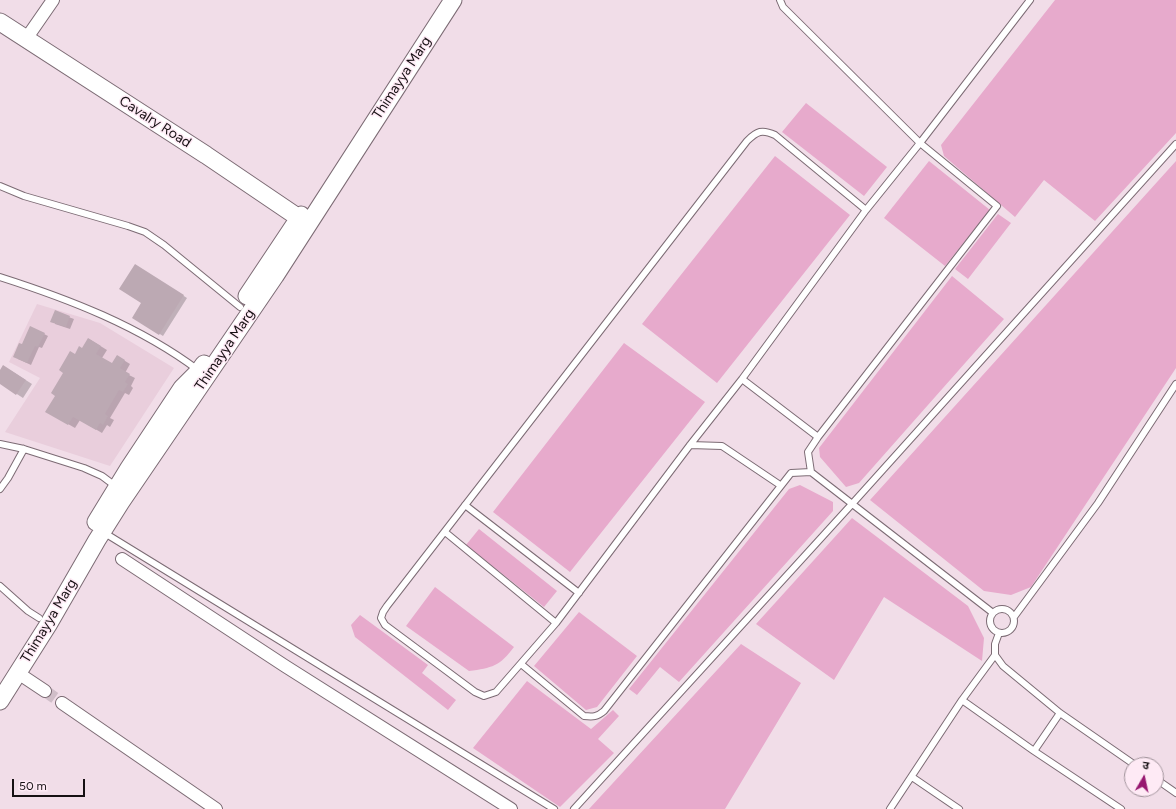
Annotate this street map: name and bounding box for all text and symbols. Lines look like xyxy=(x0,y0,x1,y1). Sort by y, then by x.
street label: Thimayya Marg xyxy=(369,34,435,122)
street label: Cavalry Road xyxy=(116,93,194,151)
street label: Thimayya Marg xyxy=(192,306,258,394)
street label: Thimayya Marg xyxy=(17,576,81,666)
north arrow xyxy=(1124,757,1164,797)
text: उ xyxy=(1142,759,1150,773)
scale bar xyxy=(14,771,87,797)
text: 50 m xyxy=(19,779,47,793)

